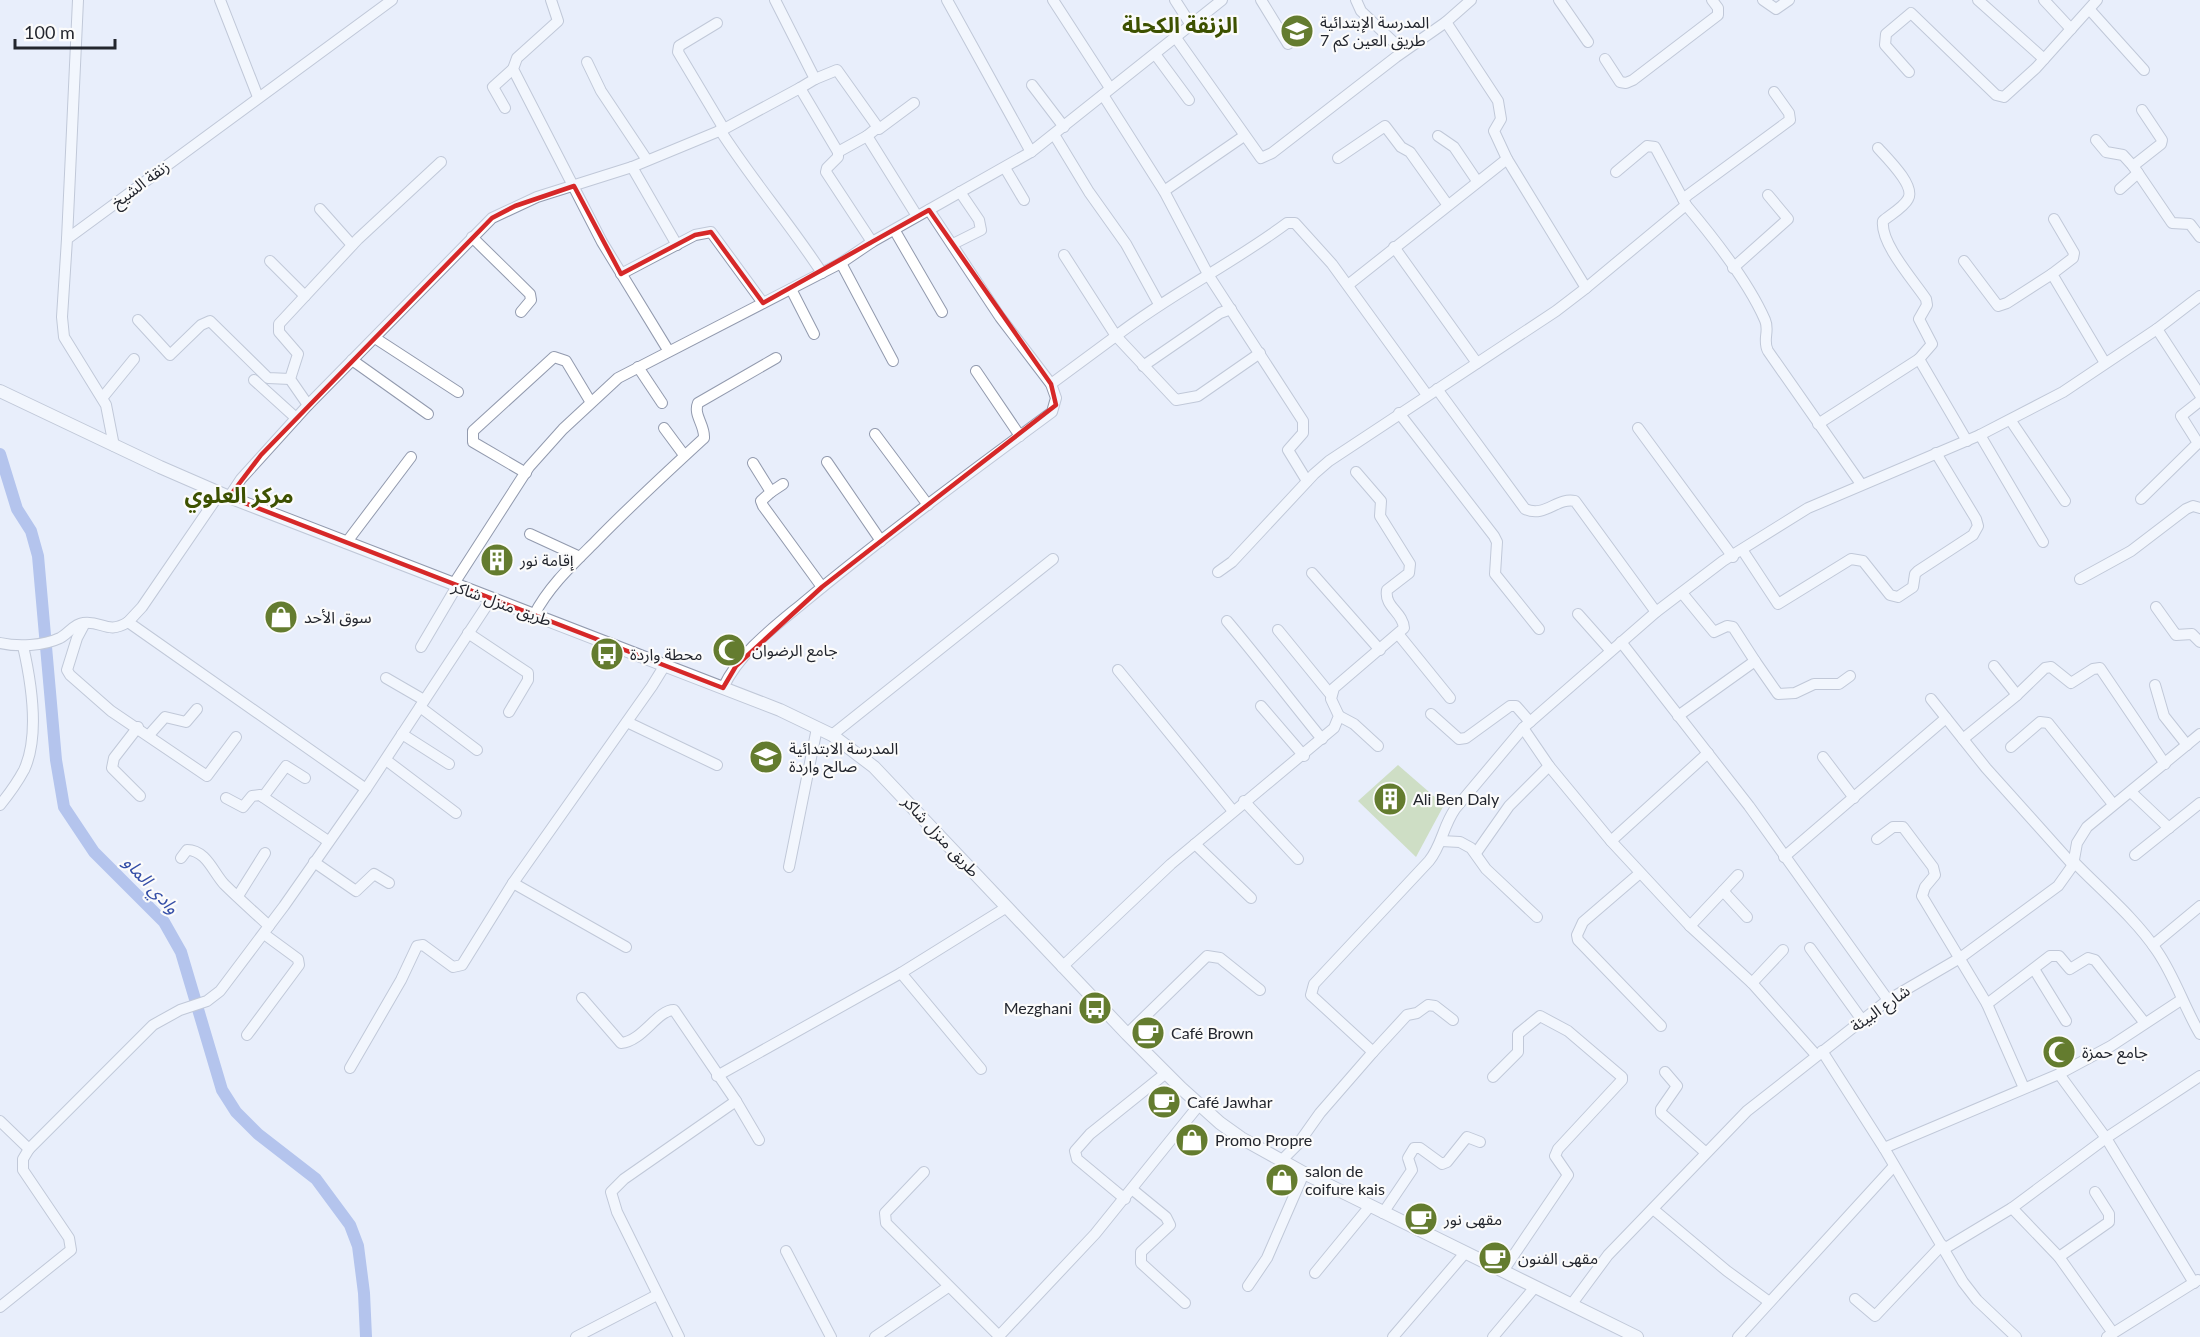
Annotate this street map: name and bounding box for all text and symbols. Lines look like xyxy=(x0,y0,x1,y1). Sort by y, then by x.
district label: الزنقة الكحلة xyxy=(1122,11,1238,38)
scale bar xyxy=(15,12,116,50)
place label: المدرسة الإبتدائية طريق العين كم 7 xyxy=(1320,12,1429,53)
school or university icon: المدرسة الإبتدائية طريق العين كم 7 xyxy=(1279,13,1315,49)
text: 100 m xyxy=(24,21,75,43)
street label: زنقة الشيخ xyxy=(107,156,175,215)
district label: مركز العلوي xyxy=(185,481,293,513)
building icon: إقامة نور xyxy=(479,542,515,578)
place label: إقامة نور xyxy=(519,550,574,571)
street label: طريق منزل شاكر xyxy=(448,575,554,631)
shop icon: سوق الأحد xyxy=(263,599,299,635)
place label: سوق الأحد xyxy=(304,607,372,627)
mosque icon: جامع الرضوان xyxy=(711,632,747,668)
bus stop icon: محطة واردة xyxy=(589,636,625,672)
place label: جامع الرضوان xyxy=(752,640,838,663)
place label: محطة واردة xyxy=(630,644,702,664)
place label: المدرسة الابتدائية صالح واردة xyxy=(789,738,898,779)
school or university icon: المدرسة الابتدائية صالح واردة xyxy=(748,739,784,775)
building icon: Ali Ben Daly xyxy=(1372,781,1408,817)
place label: Ali Ben Daly xyxy=(1413,789,1500,808)
street label: طريق منزل شاكر xyxy=(897,790,984,882)
water label: وادي الماو xyxy=(116,851,184,921)
street label: شارع البيئة xyxy=(1846,980,1915,1038)
bus stop icon: Mezghani xyxy=(1077,990,1113,1026)
place label: Mezghani xyxy=(1004,998,1072,1017)
cafe icon: Café Brown xyxy=(1130,1015,1166,1051)
place label: Café Brown xyxy=(1171,1023,1254,1042)
mosque icon: جامع حمزة xyxy=(2041,1034,2077,1070)
place label: جامع حمزة xyxy=(2082,1042,2148,1065)
cafe icon: Café Jawhar xyxy=(1146,1084,1182,1120)
place label: Café Jawhar xyxy=(1187,1092,1273,1111)
shop icon: Promo Propre xyxy=(1174,1122,1210,1158)
place label: Promo Propre xyxy=(1215,1130,1312,1149)
place label: salon de coifure kais xyxy=(1305,1161,1385,1198)
shop icon: salon de coifure kais xyxy=(1264,1162,1300,1198)
cafe icon: مقهى نور xyxy=(1403,1201,1439,1237)
place label: مقهى نور xyxy=(1443,1209,1502,1229)
cafe icon: مقهى الفنون xyxy=(1477,1240,1513,1276)
place label: مقهى الفنون xyxy=(1518,1248,1598,1268)

